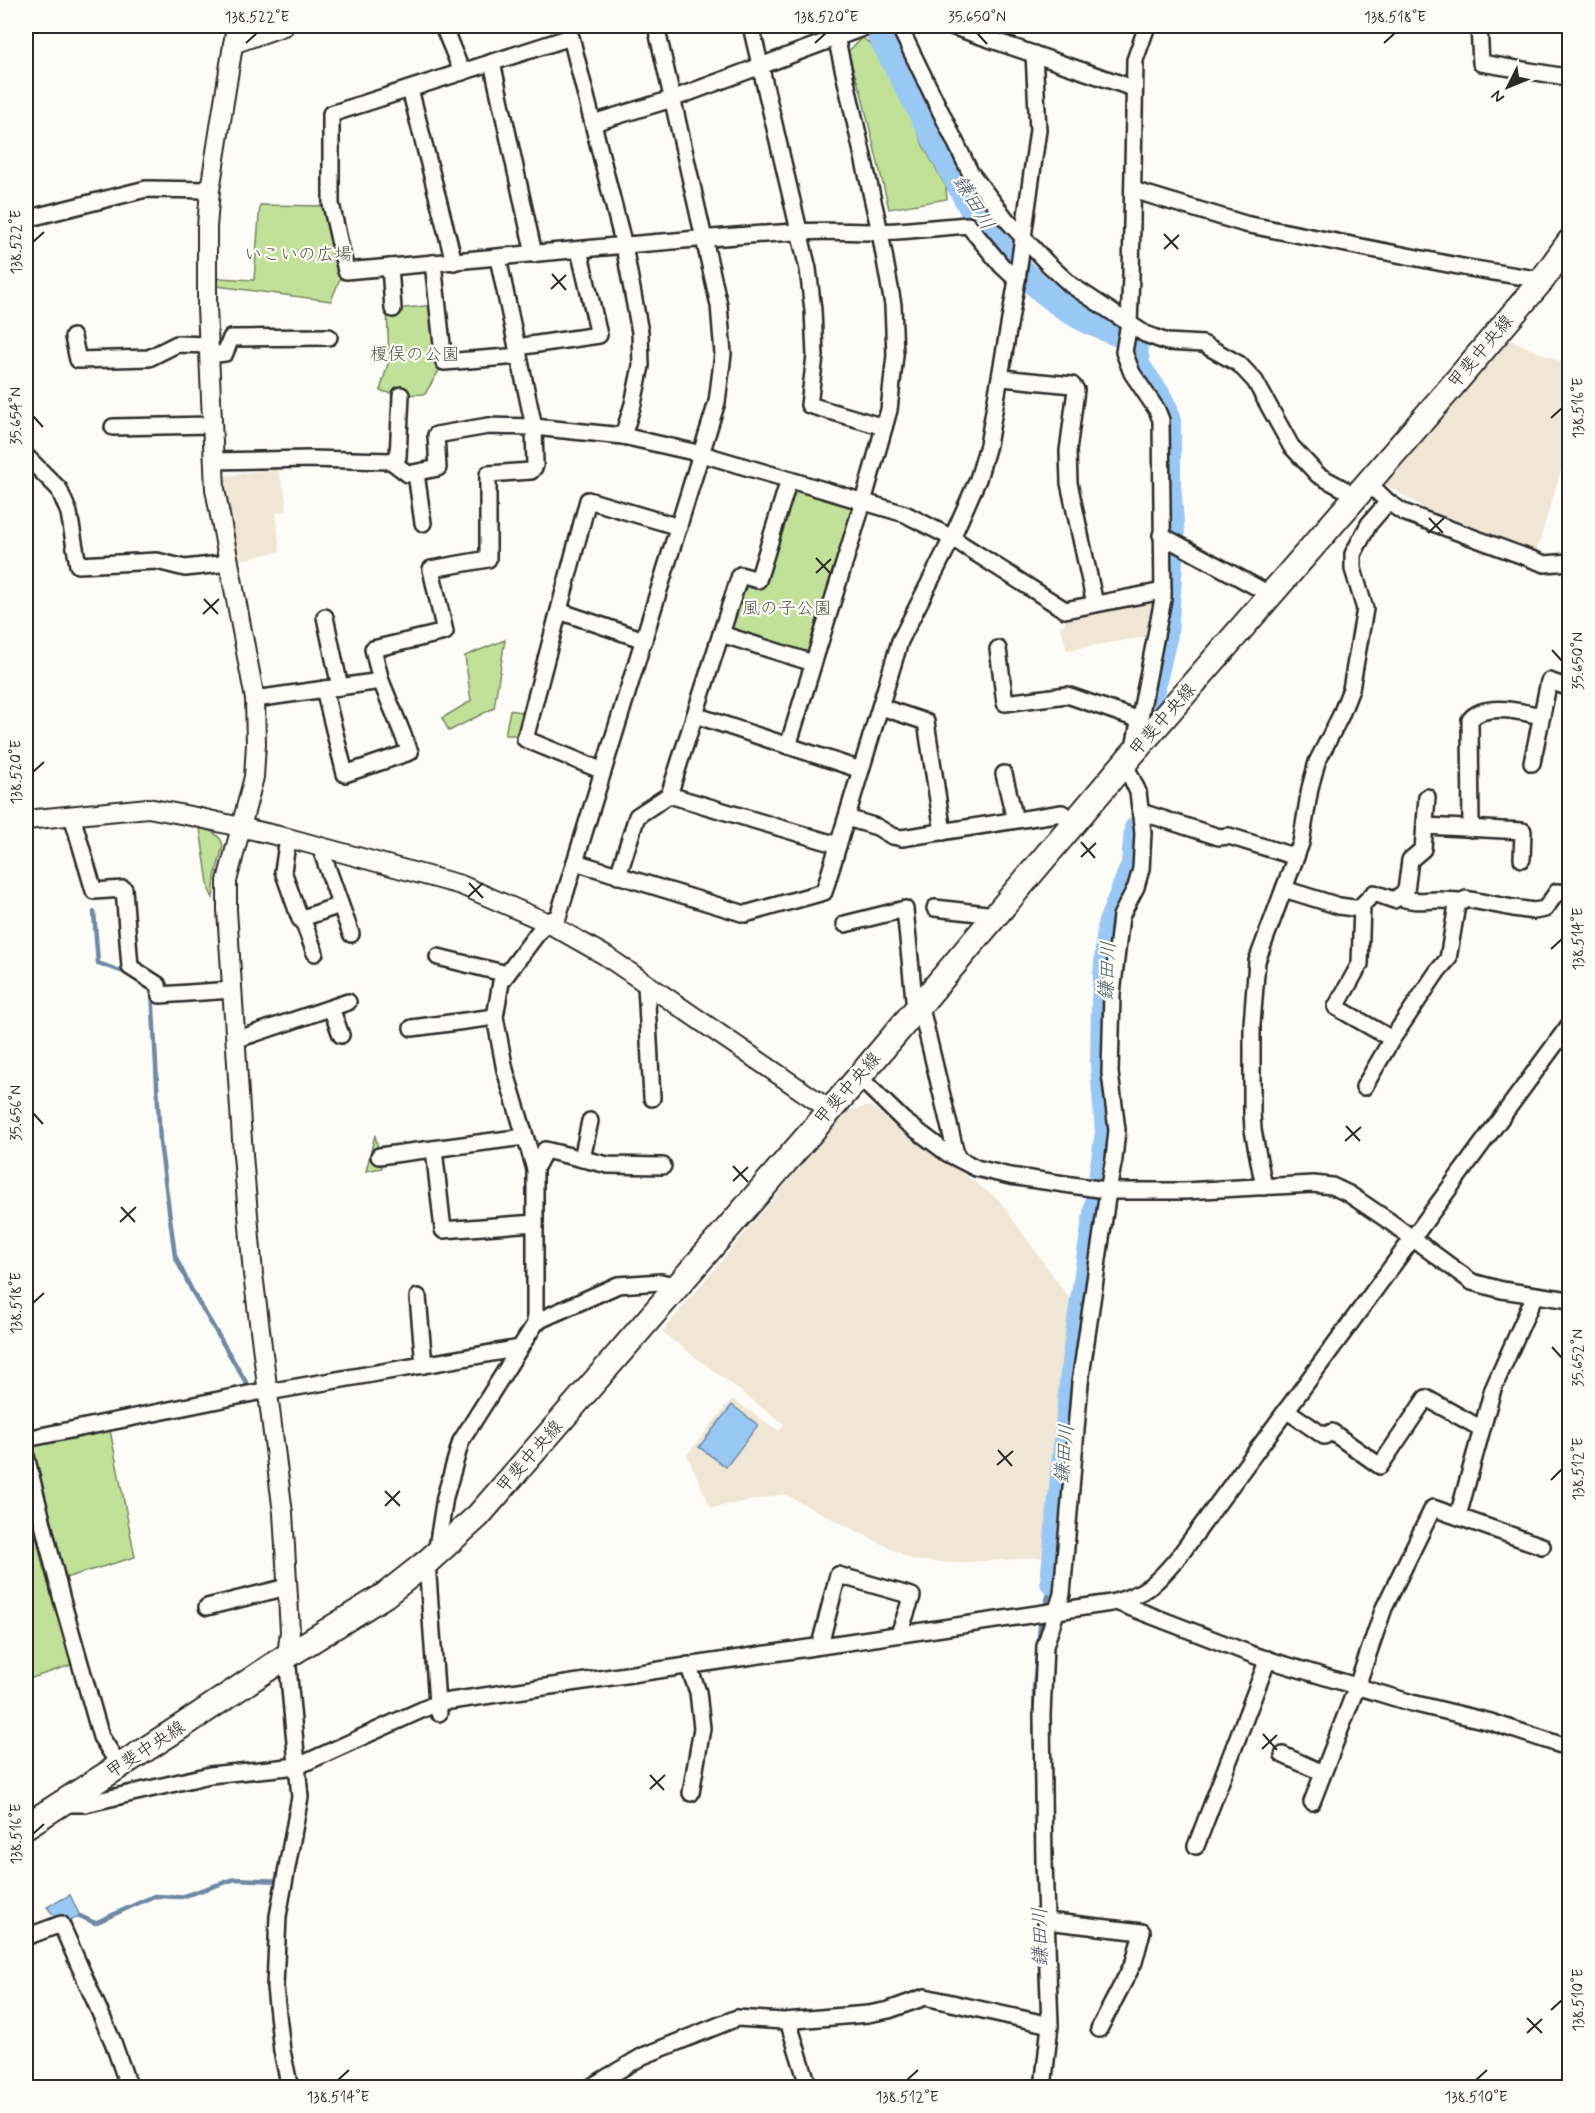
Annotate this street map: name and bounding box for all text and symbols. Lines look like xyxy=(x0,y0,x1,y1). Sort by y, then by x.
text: 138.522°E xyxy=(225,8,289,28)
text: 138.520°E xyxy=(794,8,858,28)
text: 35.650°N xyxy=(948,8,1006,28)
text: 138.518°E xyxy=(1364,8,1426,28)
north arrow xyxy=(1478,57,1538,117)
text: N xyxy=(1487,85,1509,107)
water label: 鎌田川 xyxy=(946,170,1000,236)
text: 138.522°E xyxy=(7,210,27,274)
park label: いこいの広場 xyxy=(244,243,352,267)
street label: 甲斐中央線 xyxy=(1443,310,1519,394)
park label: 榎俣の公園 xyxy=(370,343,460,367)
text: 138.516°E xyxy=(1569,377,1589,439)
text: 35.654°N xyxy=(7,387,27,445)
park label: 風の子公園 xyxy=(742,597,832,621)
text: 35.650°N xyxy=(1569,632,1589,690)
street label: 甲斐中央線 xyxy=(1124,678,1202,762)
text: 138.520°E xyxy=(7,740,27,804)
text: 138.514°E xyxy=(1569,907,1589,970)
water label: 鎌田川 xyxy=(1093,940,1123,1002)
street label: 甲斐中央線 xyxy=(809,1047,887,1131)
text: 35.656°N xyxy=(7,1085,27,1141)
text: 138.518°E xyxy=(7,1272,27,1334)
text: 35.652°N xyxy=(1569,1329,1589,1387)
street label: 甲斐中央線 xyxy=(491,1415,569,1499)
water label: 鎌田川 xyxy=(1049,1423,1081,1485)
text: 138.512°E xyxy=(1569,1437,1589,1500)
street label: 甲斐中央線 xyxy=(102,1715,190,1785)
text: 138.516°E xyxy=(7,1803,27,1865)
water label: 鎌田川 xyxy=(1027,1907,1055,1967)
text: 138.510°E xyxy=(1569,1968,1589,2031)
text: 138.514°E xyxy=(307,2088,370,2108)
text: 138.512°E xyxy=(876,2088,939,2108)
text: 138.510°E xyxy=(1445,2088,1508,2108)

